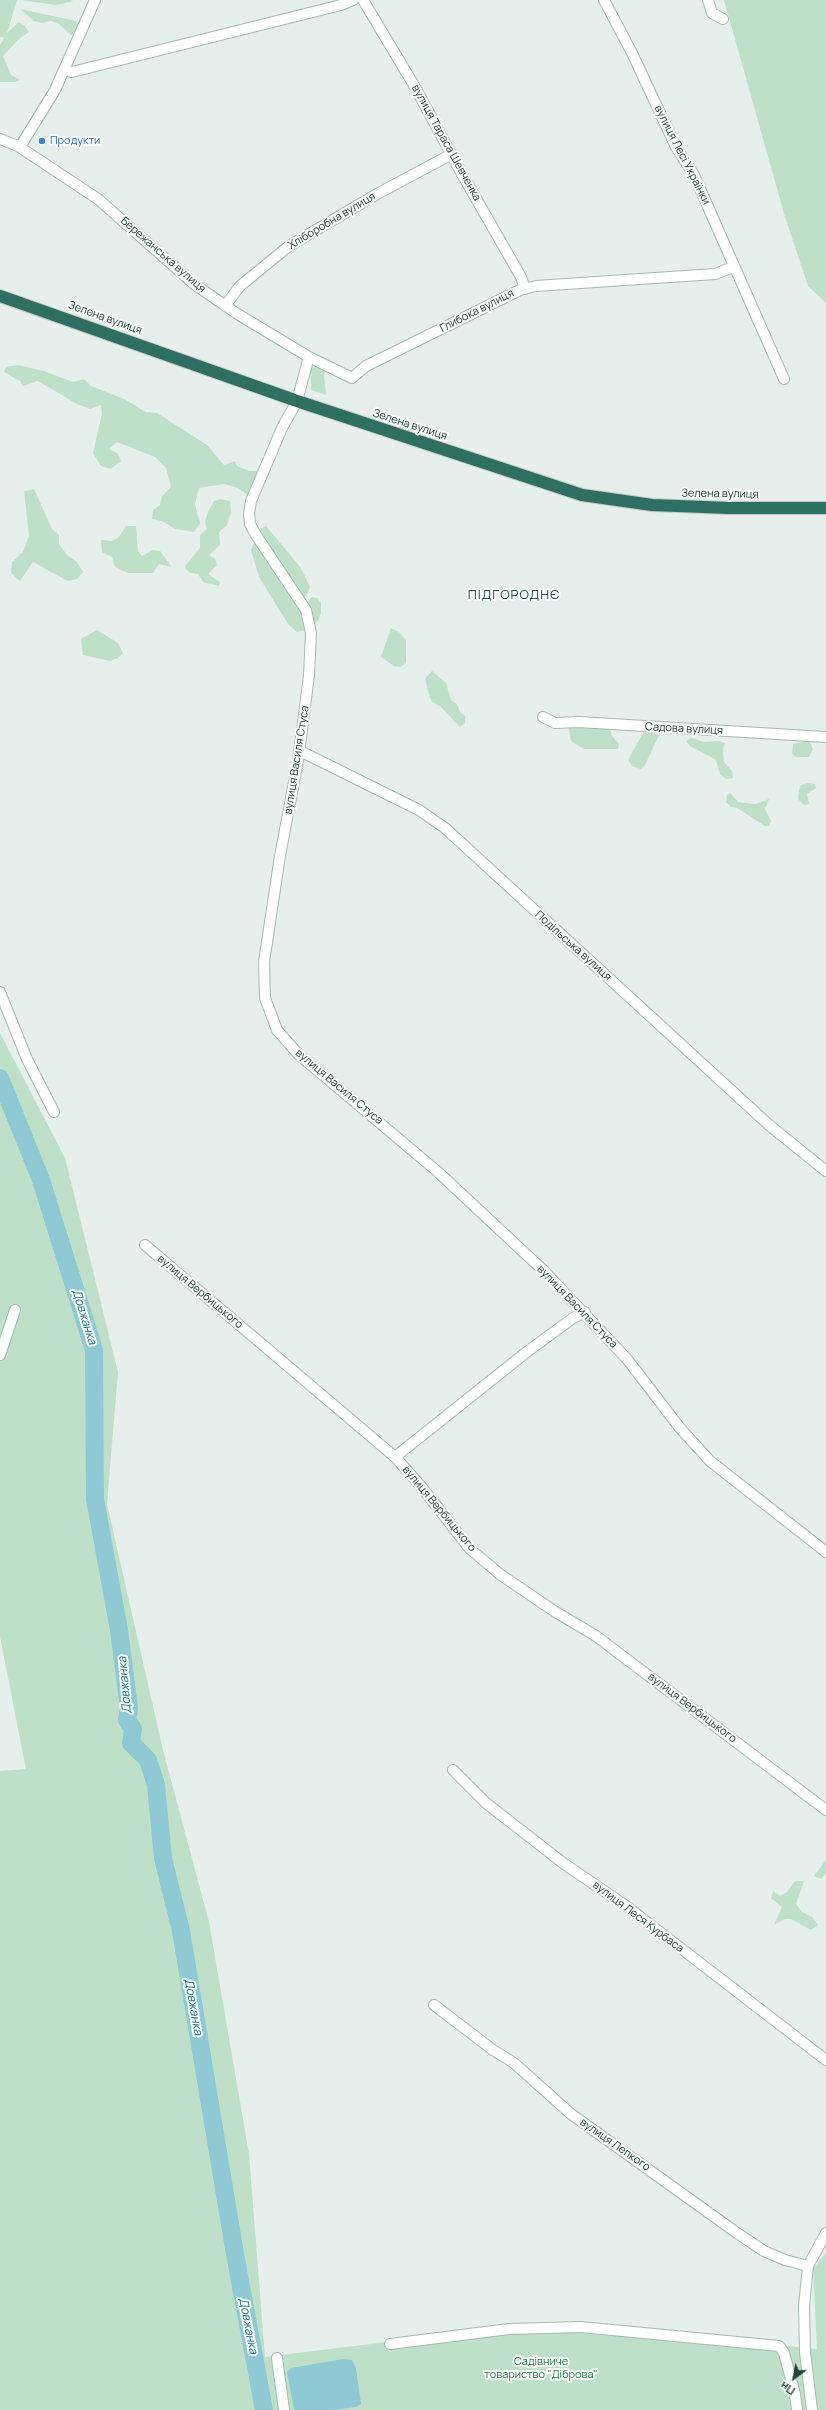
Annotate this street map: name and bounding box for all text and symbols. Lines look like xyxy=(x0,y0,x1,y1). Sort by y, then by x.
street label: вулиця Тараса Шевченка xyxy=(409,83,483,203)
street label: вулиця Лесі Українки xyxy=(651,103,713,207)
place label: Продукти xyxy=(50,134,100,148)
marker: Продукти xyxy=(37,136,47,146)
street label: Хліборобна вулиця xyxy=(286,190,378,252)
street label: Бережанська вулиця xyxy=(118,214,208,296)
street label: Глибока вулиця xyxy=(438,287,516,335)
street label: Зелена вулиця xyxy=(66,299,144,337)
street label: Зелена вулиця xyxy=(371,407,449,443)
street label: Зелена вулиця xyxy=(681,487,759,501)
district label: ПІДГОРОДНЄ xyxy=(468,587,560,603)
street label: вулиця Василя Стуса xyxy=(282,705,312,815)
street label: Садова вулиця xyxy=(645,720,723,738)
street label: Подільська вулиця xyxy=(532,908,614,984)
street label: вулиця Василя Стуса xyxy=(293,1047,385,1127)
street label: вулиця Вербицького xyxy=(155,1252,245,1332)
street label: вулиця Василя Стуса xyxy=(534,1263,620,1351)
water label: Довжанка xyxy=(69,1288,99,1346)
street label: вулиця Вербицького xyxy=(399,1464,479,1554)
water label: Довжанка xyxy=(115,1656,135,1714)
street label: вулиця Вербицького xyxy=(645,1670,739,1746)
street label: вулиця Леся Курбаса xyxy=(590,1878,686,1956)
water label: Довжанка xyxy=(181,1978,205,2036)
street label: вулиця Лепкого xyxy=(577,2116,653,2174)
water label: Довжанка xyxy=(236,2297,260,2355)
park label: Садівниче товариство "Діброва" xyxy=(484,2355,598,2381)
north arrow xyxy=(774,2358,814,2398)
text: Пн xyxy=(777,2378,798,2399)

